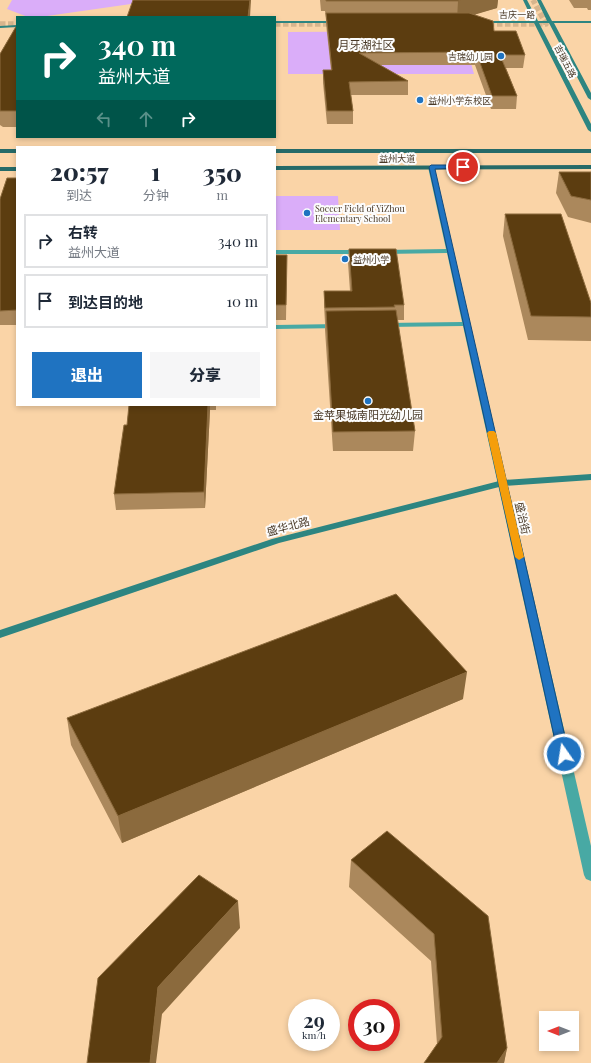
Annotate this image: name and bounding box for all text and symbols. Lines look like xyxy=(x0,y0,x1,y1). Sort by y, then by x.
street label: 吉庆一路 xyxy=(499,8,535,20)
text: 340 m xyxy=(98,26,176,63)
icon: right xyxy=(32,32,84,84)
district label: 月牙湖社区 xyxy=(339,37,394,52)
street label: 吉瑞五路 xyxy=(552,42,580,80)
place label: 吉瑞幼儿园 xyxy=(448,50,493,62)
marker: 吉瑞幼儿园 xyxy=(496,51,506,61)
text: 益州大道 xyxy=(98,64,170,88)
place label: 益州小学东校区 xyxy=(428,94,491,106)
marker: 益州小学东校区 xyxy=(415,95,425,105)
icon: left xyxy=(93,108,115,130)
icon: ahead xyxy=(135,108,157,130)
icon: right xyxy=(177,108,199,130)
pin xyxy=(446,150,480,184)
street label: 益州大道 xyxy=(379,152,415,164)
text: 20:57 xyxy=(50,155,109,187)
text: 1 xyxy=(151,155,160,187)
text: 350 xyxy=(203,156,242,188)
icon: arrive xyxy=(452,156,474,178)
text: 到达 xyxy=(66,186,92,203)
text: 分钟 xyxy=(143,186,169,203)
text: m xyxy=(217,186,228,203)
place label: Soccer Field of YiZhou Elementary School xyxy=(315,202,406,224)
marker: Soccer Field of YiZhou Elementary School xyxy=(302,208,312,218)
text: 右转 xyxy=(68,222,98,242)
icon: right xyxy=(34,230,56,252)
text: 340 m xyxy=(218,231,258,251)
text: 益州大道 xyxy=(68,243,120,260)
place label: 益州小学 xyxy=(353,253,389,265)
marker: 益州小学 xyxy=(340,254,350,264)
icon: arrive xyxy=(34,290,56,312)
text: 10 m xyxy=(226,291,258,311)
text: 到达目的地 xyxy=(68,292,143,312)
button: 退出 xyxy=(32,352,142,398)
button: 分享 xyxy=(150,352,260,398)
marker: 金苹果城南阳光幼儿园 xyxy=(363,396,373,406)
place label: 金苹果城南阳光幼儿园 xyxy=(313,407,423,422)
street label: 盛治街 xyxy=(512,500,534,536)
street label: 盛华北路 xyxy=(265,513,311,539)
position arrow xyxy=(543,733,585,775)
speed limit sign: 30 xyxy=(348,999,400,1051)
text: 29 xyxy=(303,1006,325,1033)
north arrow xyxy=(539,1011,579,1051)
map controls xyxy=(539,1011,579,1051)
text: km/h xyxy=(302,1028,326,1042)

